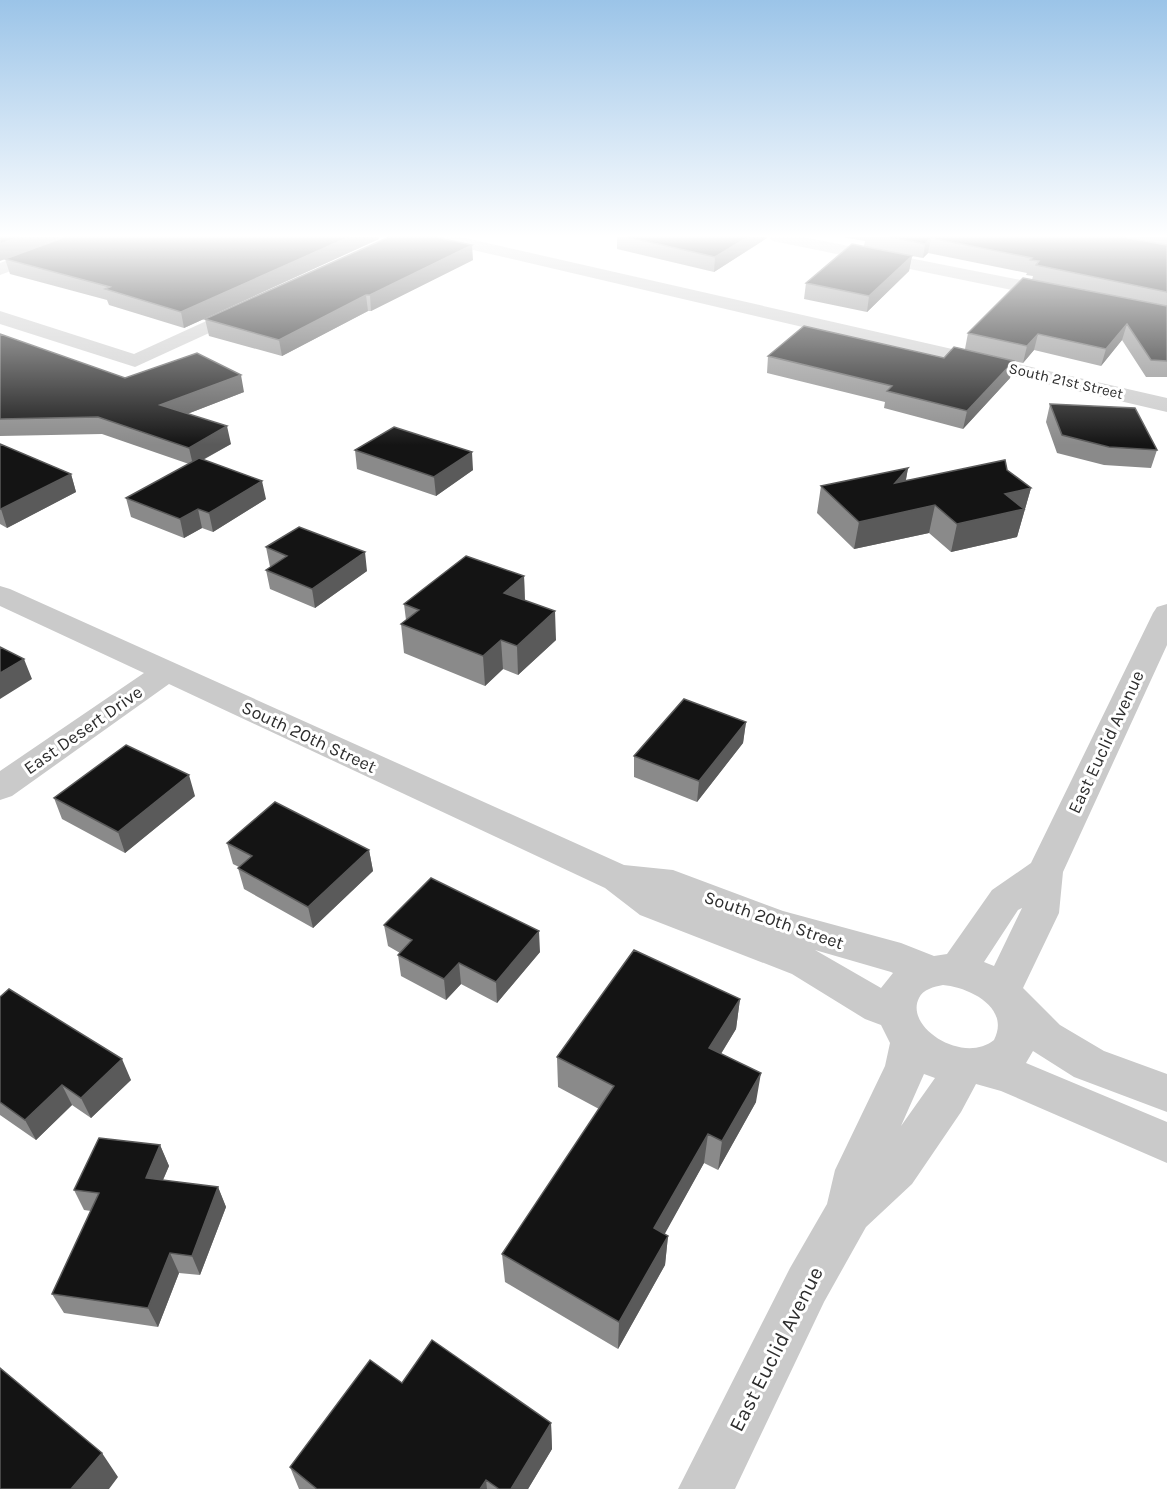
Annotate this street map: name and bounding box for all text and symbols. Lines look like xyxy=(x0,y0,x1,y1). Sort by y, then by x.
street label: South 21st Street xyxy=(1007,359,1125,403)
street label: East Euclid Avenue xyxy=(1063,667,1149,817)
street label: East Desert Drive xyxy=(19,681,147,779)
street label: South 20th Street xyxy=(238,696,380,778)
street label: South 20th Street xyxy=(701,886,847,954)
street label: East Euclid Avenue xyxy=(724,1263,828,1435)

